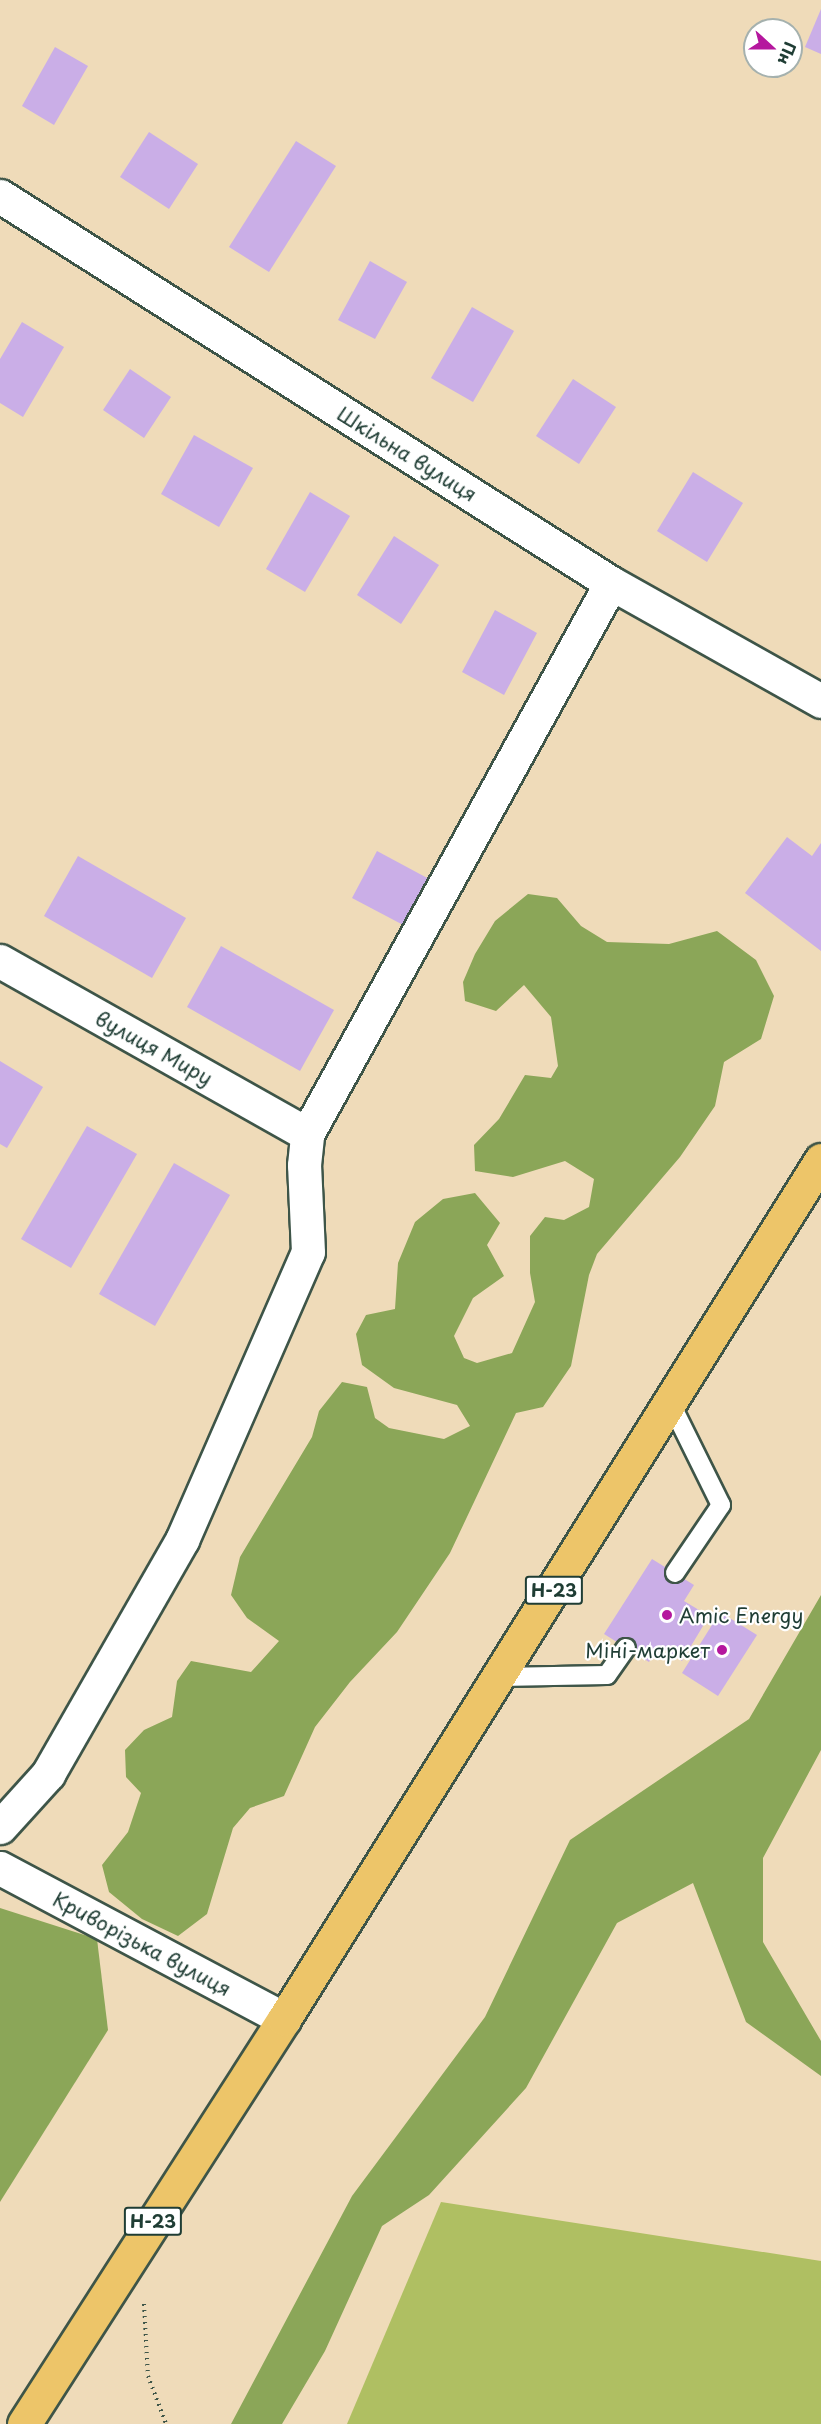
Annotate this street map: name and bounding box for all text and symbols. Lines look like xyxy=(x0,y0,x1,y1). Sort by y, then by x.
north arrow xyxy=(743,18,803,78)
text: Пн xyxy=(773,39,803,69)
street label: Шкільна вулиця xyxy=(332,401,482,507)
street label: вулиця Миру xyxy=(91,1006,217,1090)
road number: Н-23 xyxy=(524,1575,584,1605)
place label: Amic Energy xyxy=(679,1603,802,1627)
marker: Amic Energy xyxy=(660,1608,674,1622)
place label: Міні-маркет xyxy=(585,1638,710,1662)
marker: Міні-маркет xyxy=(715,1643,729,1657)
street label: Криворізька вулиця xyxy=(49,1887,235,2001)
road number: Н-23 xyxy=(123,2206,183,2236)

